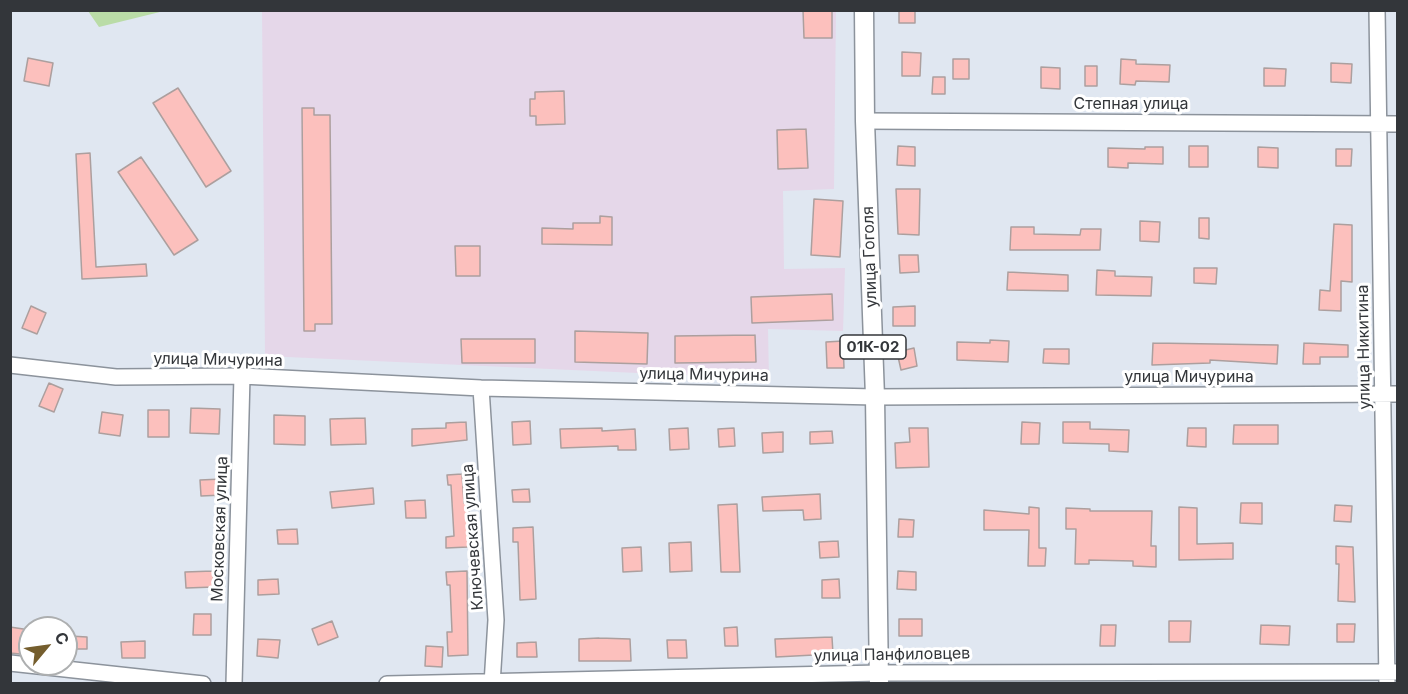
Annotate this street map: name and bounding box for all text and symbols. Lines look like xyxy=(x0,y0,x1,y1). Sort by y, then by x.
street label: Степная улица xyxy=(1074,94,1188,114)
street label: улица Гоголя xyxy=(859,206,881,308)
street label: улица Никитина xyxy=(1353,284,1375,410)
road number: 01К-02 xyxy=(840,335,906,359)
street label: улица Мичурина xyxy=(153,349,283,371)
street label: улица Мичурина xyxy=(639,364,769,386)
street label: улица Мичурина xyxy=(1124,367,1254,387)
street label: Московская улица xyxy=(208,456,232,602)
street label: Ключевская улица xyxy=(458,463,488,611)
north arrow xyxy=(18,616,78,676)
text: С xyxy=(50,628,74,648)
street label: улица Панфиловцев xyxy=(814,644,970,666)

